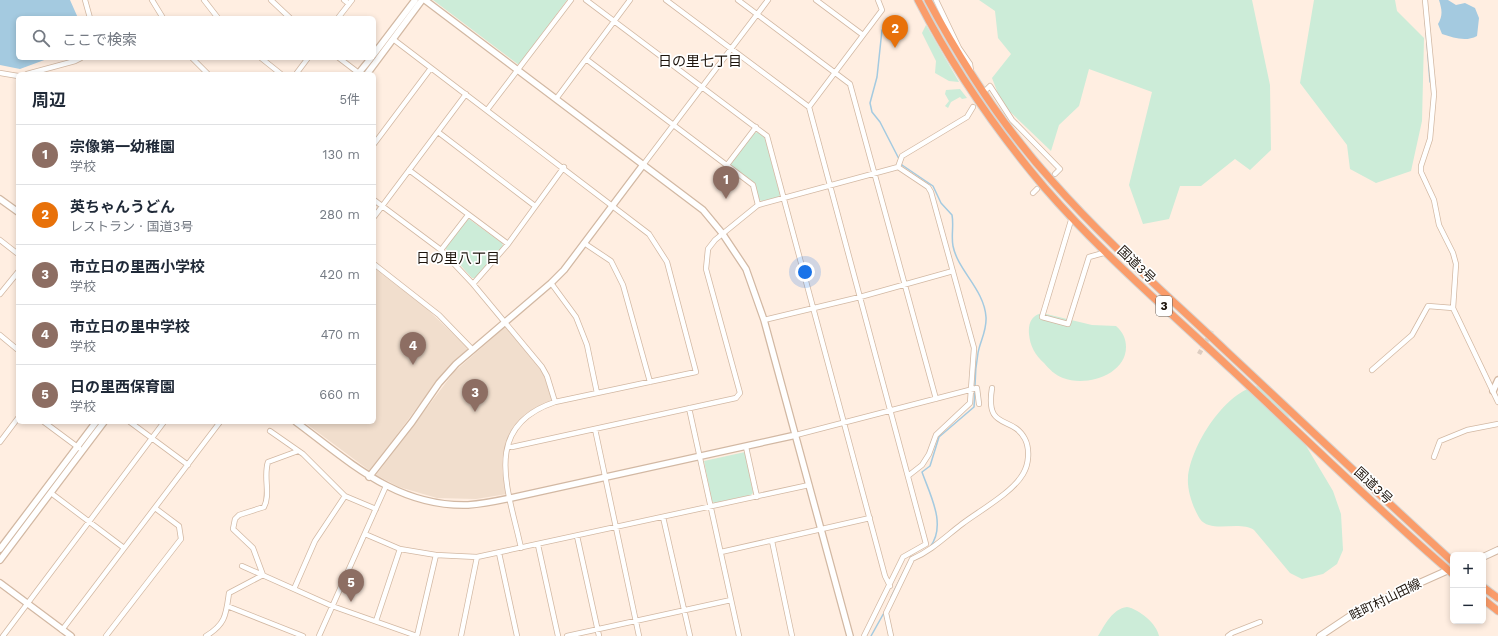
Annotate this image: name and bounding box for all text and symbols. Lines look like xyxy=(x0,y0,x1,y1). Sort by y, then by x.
pin: 2 xyxy=(882,15,908,48)
search box xyxy=(16,16,376,60)
icon: search xyxy=(30,27,52,49)
text: ここで検索 xyxy=(62,31,137,49)
district label: 日の里七丁目 xyxy=(658,53,742,69)
text: 周辺 xyxy=(32,90,66,110)
text: 5件 xyxy=(339,92,360,107)
text: 宗像第一幼稚園 xyxy=(70,138,175,156)
text: 1 xyxy=(42,147,48,162)
text: 130 m xyxy=(322,147,360,162)
text: 学校 xyxy=(70,159,96,174)
pin: 1 xyxy=(713,166,739,199)
text: 英ちゃんうどん xyxy=(70,198,175,216)
text: 2 xyxy=(41,207,49,222)
text: 280 m xyxy=(320,207,360,222)
text: レストラン · 国道3号 xyxy=(70,219,193,234)
street label: 国道3号 xyxy=(1115,243,1159,286)
district label: 日の里八丁目 xyxy=(416,250,500,266)
text: 市立日の里西小学校 xyxy=(70,258,205,276)
your location xyxy=(795,262,815,282)
text: 3 xyxy=(41,267,49,282)
text: 420 m xyxy=(320,267,360,282)
text: 学校 xyxy=(70,279,96,294)
road number: 3 xyxy=(1156,296,1172,316)
text: 市立日の里中学校 xyxy=(70,318,190,336)
text: 4 xyxy=(41,327,49,342)
text: 470 m xyxy=(321,327,360,342)
pin: 4 xyxy=(400,332,426,365)
text: 学校 xyxy=(70,339,96,354)
text: 日の里西保育園 xyxy=(70,378,175,396)
pin: 3 xyxy=(462,379,488,412)
text: 5 xyxy=(41,387,49,402)
text: 660 m xyxy=(319,387,360,402)
text: 学校 xyxy=(70,399,96,414)
street label: 国道3号 xyxy=(1352,464,1396,507)
map controls xyxy=(1450,552,1486,624)
button: + xyxy=(1450,552,1486,588)
pin: 5 xyxy=(338,569,364,602)
street label: 畦町村山田線 xyxy=(1347,576,1424,623)
button: − xyxy=(1450,588,1486,624)

